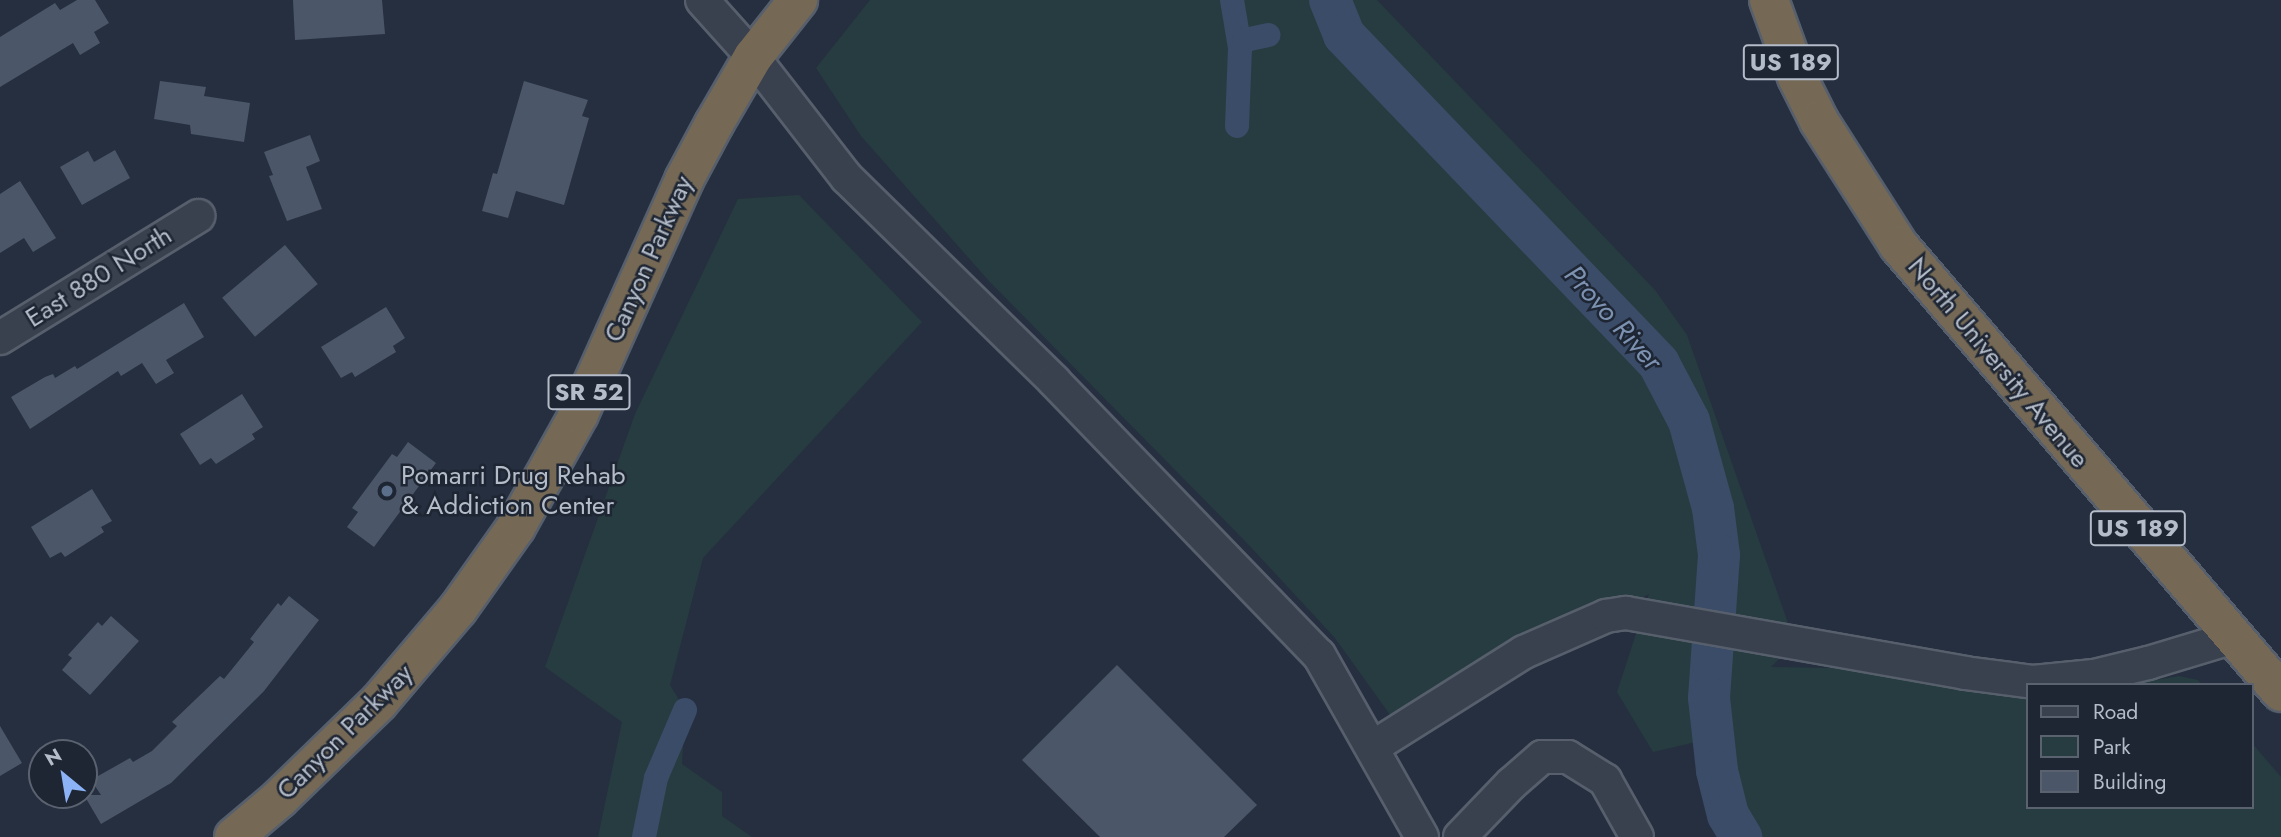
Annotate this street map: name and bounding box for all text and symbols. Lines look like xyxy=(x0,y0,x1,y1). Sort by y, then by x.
road number: US 189 xyxy=(1742,42,1840,82)
street label: Canyon Parkway xyxy=(598,171,700,347)
street label: East 880 North xyxy=(20,220,178,334)
street label: North University Avenue xyxy=(1901,252,2095,474)
water label: Provo River xyxy=(1557,259,1669,377)
road number: SR 52 xyxy=(547,372,631,412)
place label: Pomarri Drug Rehab & Addiction Center xyxy=(401,460,626,522)
marker: Pomarri Drug Rehab & Addiction Center xyxy=(379,483,395,499)
road number: US 189 xyxy=(2089,508,2187,548)
street label: Canyon Parkway xyxy=(271,658,419,806)
legend xyxy=(2025,683,2253,809)
text: Road xyxy=(2093,697,2138,727)
text: Park xyxy=(2093,732,2130,762)
north arrow xyxy=(28,739,98,809)
text: N xyxy=(40,742,67,773)
text: Building xyxy=(2093,767,2166,797)

